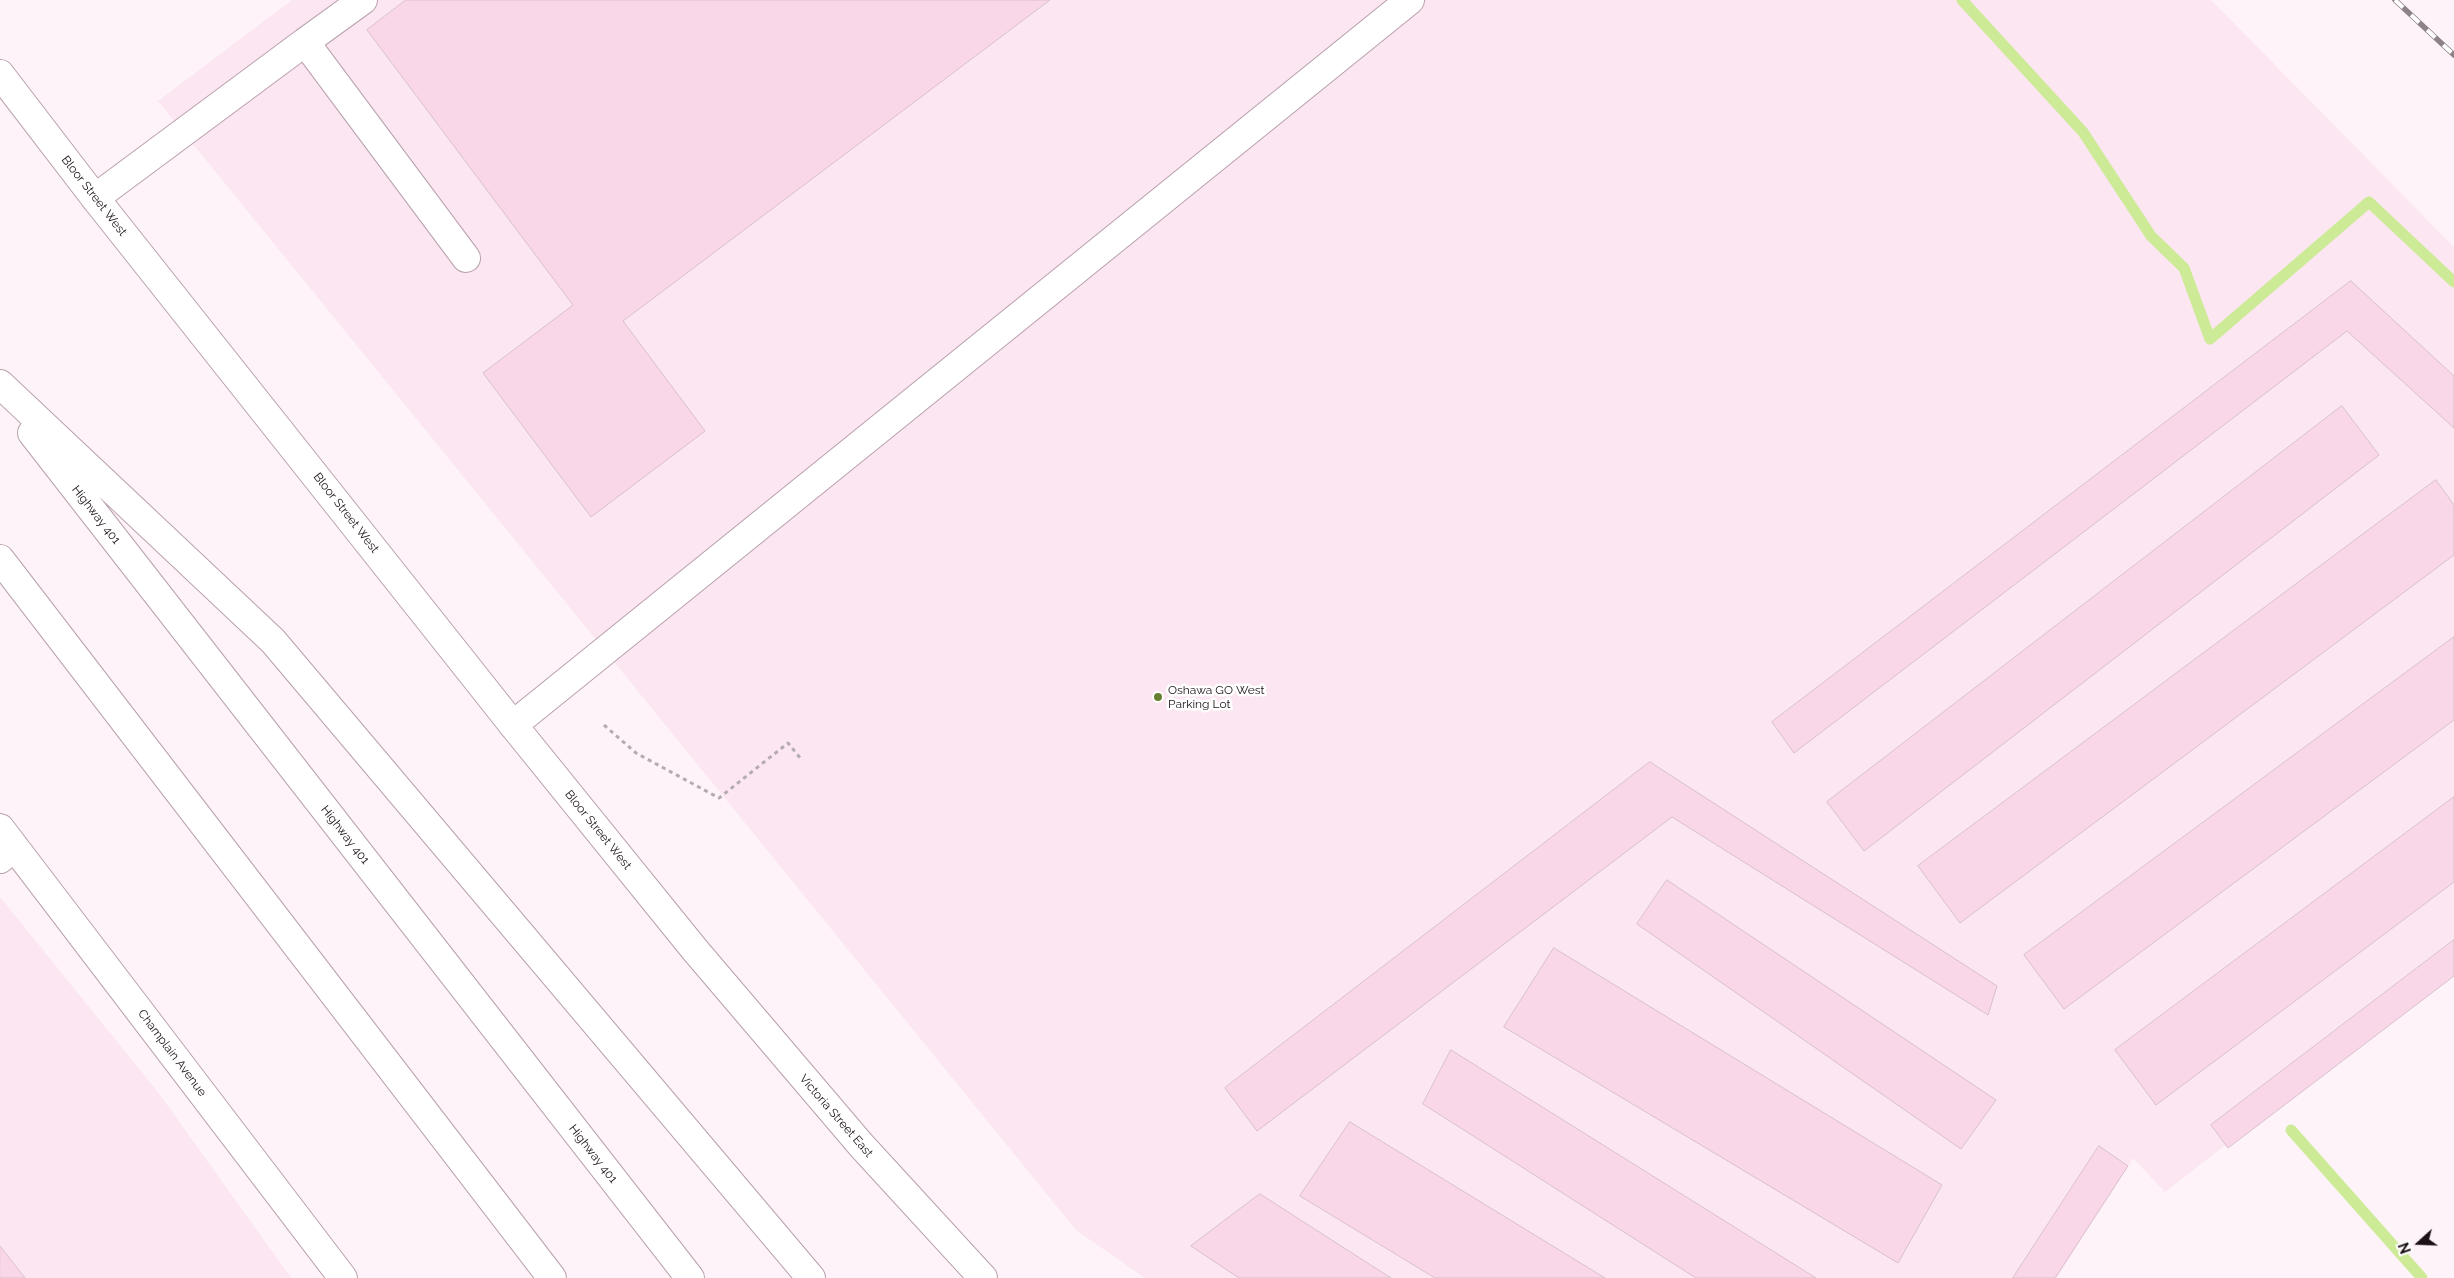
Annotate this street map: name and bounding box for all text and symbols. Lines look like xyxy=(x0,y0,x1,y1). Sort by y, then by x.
street label: Bloor Street West xyxy=(58,153,130,239)
street label: Bloor Street West xyxy=(310,470,382,556)
street label: Highway 401 xyxy=(69,483,123,547)
place label: Oshawa GO West Parking Lot xyxy=(1168,683,1265,711)
marker: Oshawa GO West Parking Lot xyxy=(1152,691,1164,703)
street label: Bloor Street West xyxy=(562,787,634,873)
street label: Highway 401 xyxy=(318,803,372,867)
street label: Champlain Avenue xyxy=(135,1007,209,1099)
street label: Victoria Street East xyxy=(796,1072,876,1160)
street label: Highway 401 xyxy=(566,1122,620,1186)
north arrow xyxy=(2394,1218,2444,1268)
text: N xyxy=(2396,1240,2414,1256)

